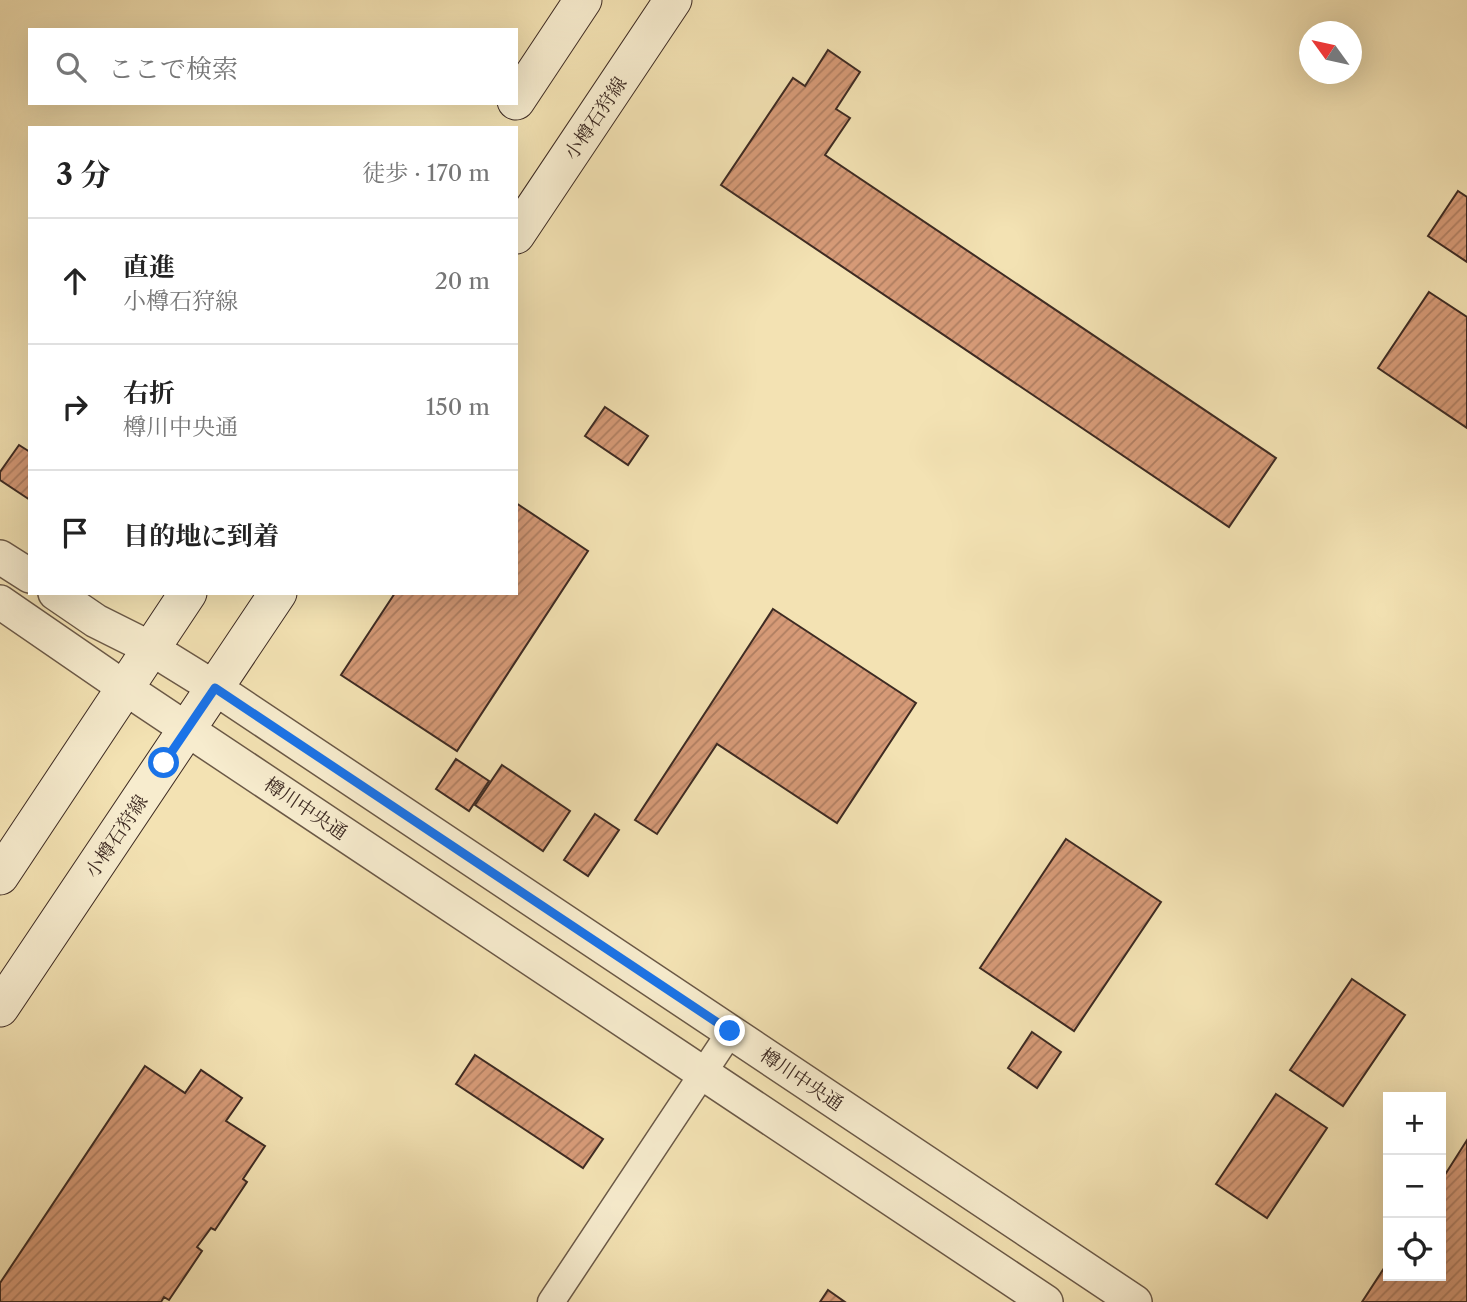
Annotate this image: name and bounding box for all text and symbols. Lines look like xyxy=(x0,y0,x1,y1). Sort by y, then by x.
north arrow xyxy=(1299,21,1362,84)
search box xyxy=(28,28,518,105)
icon: search xyxy=(52,48,90,86)
text: ここで検索 xyxy=(108,53,238,85)
street label: 小樽石狩線 xyxy=(559,72,632,164)
text: 3 分 xyxy=(56,156,110,193)
text: 徒歩 · 170 m xyxy=(362,159,490,187)
text: 直進 xyxy=(123,251,175,283)
icon: ahead xyxy=(56,262,94,300)
text: 20 m xyxy=(435,267,490,295)
text: 小樽石狩線 xyxy=(123,287,238,315)
text: 右折 xyxy=(123,377,175,409)
icon: right xyxy=(56,388,94,426)
text: 150 m xyxy=(426,393,490,421)
text: 樽川中央通 xyxy=(123,413,238,441)
icon: arrive xyxy=(56,514,94,552)
text: 目的地に到着 xyxy=(123,520,279,552)
route start xyxy=(148,747,179,778)
street label: 樽川中央通 xyxy=(260,772,352,845)
street label: 小樽石狩線 xyxy=(80,790,153,882)
route end xyxy=(714,1015,745,1046)
street label: 樽川中央通 xyxy=(756,1043,848,1116)
map controls xyxy=(1383,1092,1446,1281)
button: + xyxy=(1383,1092,1446,1155)
button: − xyxy=(1383,1155,1446,1218)
button: locate xyxy=(1383,1218,1446,1281)

